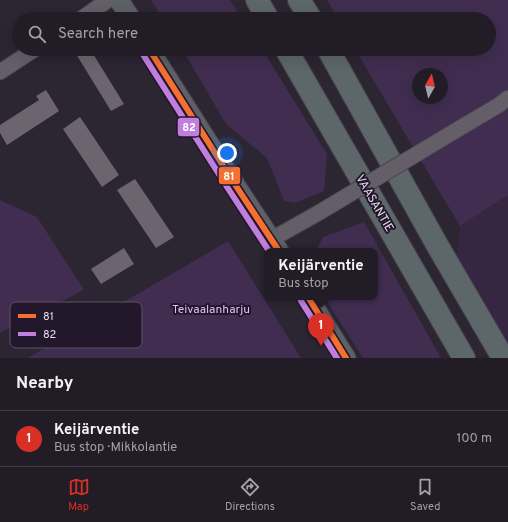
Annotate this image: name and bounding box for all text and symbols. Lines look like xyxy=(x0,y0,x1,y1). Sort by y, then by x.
search box xyxy=(12,12,496,56)
icon: search xyxy=(26,23,48,45)
text: Search here xyxy=(58,25,138,44)
north arrow xyxy=(412,68,448,104)
line badge: 82 xyxy=(177,117,200,137)
text: 82 xyxy=(182,121,196,135)
your location xyxy=(217,143,237,163)
line badge: 81 xyxy=(218,166,241,185)
text: 81 xyxy=(223,170,235,184)
street label: VAASANTIE xyxy=(351,172,397,235)
popup xyxy=(264,248,378,300)
text: Keijärventie xyxy=(278,257,364,276)
text: Bus stop xyxy=(278,276,329,292)
legend xyxy=(10,302,142,348)
park label: Teivaalanharju xyxy=(172,302,250,318)
text: 81 xyxy=(43,310,54,324)
pin: 1 xyxy=(308,313,334,346)
text: 82 xyxy=(43,328,56,342)
text: Nearby xyxy=(16,373,73,395)
text: Keijärventie xyxy=(54,421,139,440)
text: 1 xyxy=(26,431,32,447)
text: 100 m xyxy=(456,431,492,447)
text: Bus stop · Mikkolantie xyxy=(54,440,177,456)
tab: Map xyxy=(68,476,90,514)
tab: Directions xyxy=(225,476,275,514)
tab: Saved xyxy=(410,476,440,514)

